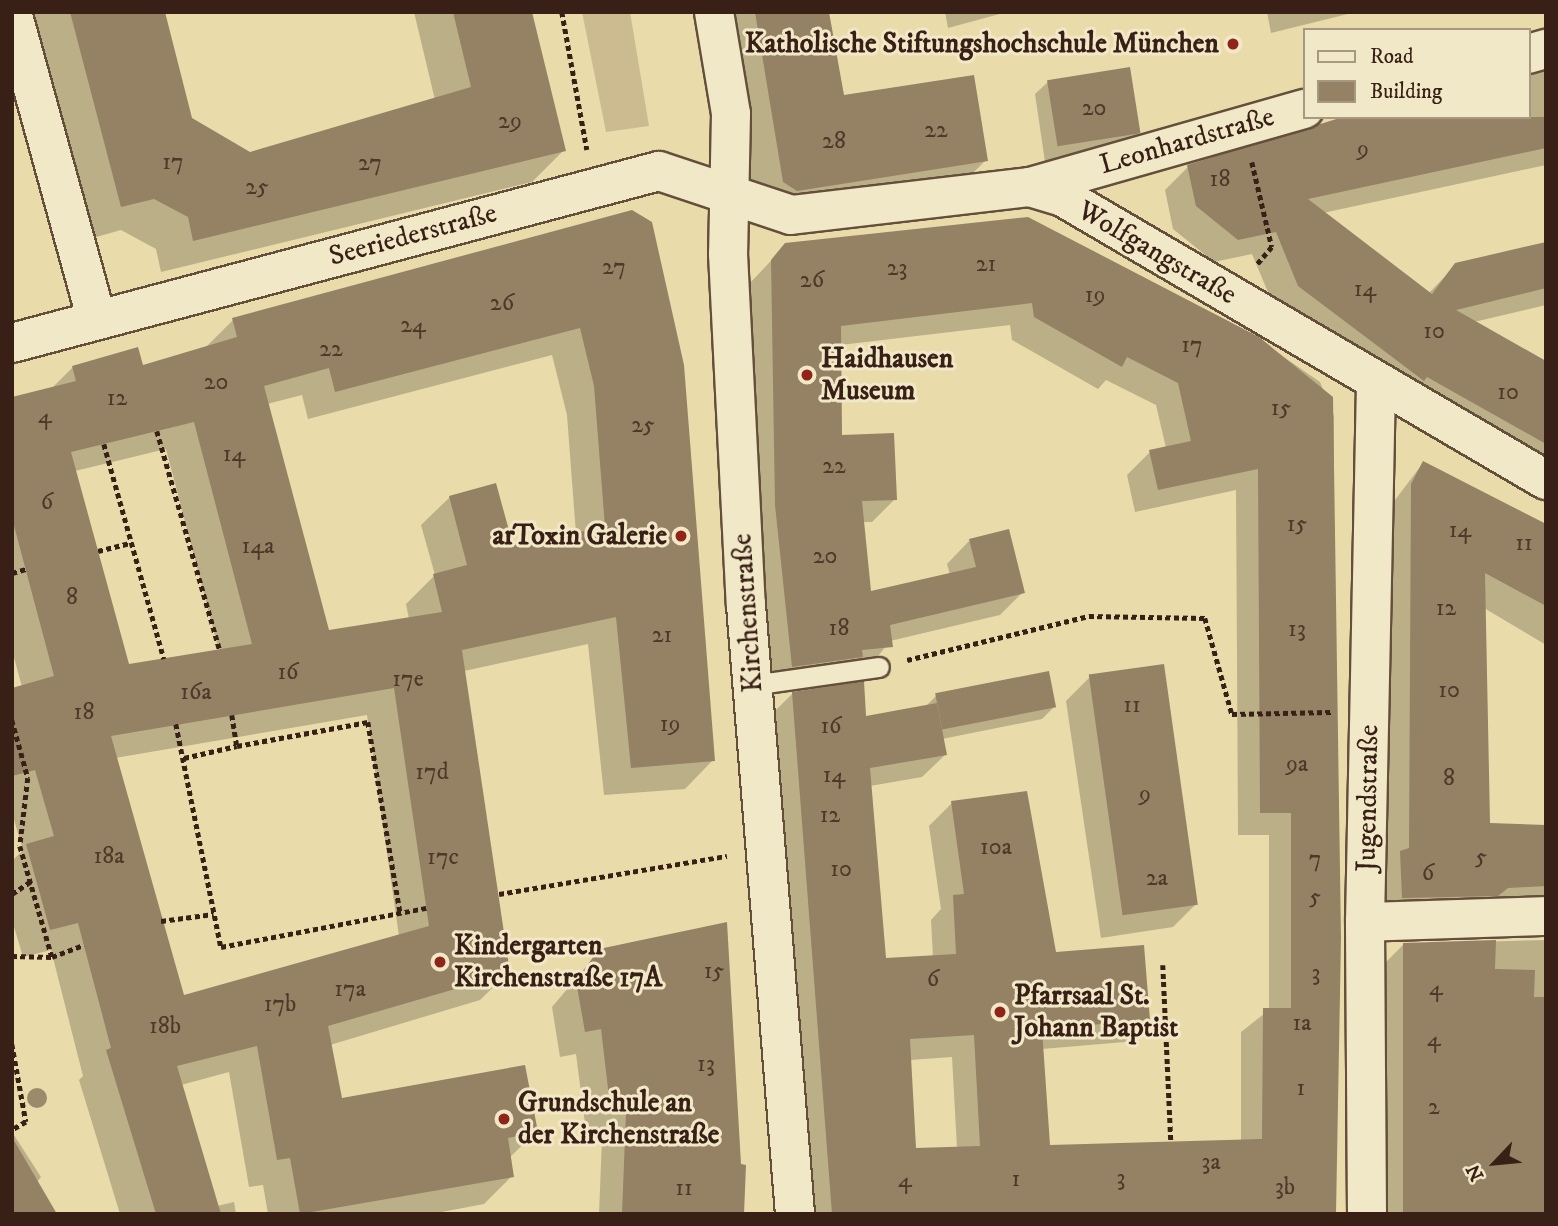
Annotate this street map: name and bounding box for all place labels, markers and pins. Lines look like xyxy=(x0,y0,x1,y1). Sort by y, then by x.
place label: Katholische Stiftungshochschule München xyxy=(745,27,1219,61)
marker: Katholische Stiftungshochschule München xyxy=(1225,36,1241,52)
place label: Haidhausen Museum xyxy=(821,342,953,408)
marker: Haidhausen Museum xyxy=(799,367,815,383)
place label: arToxin Galerie xyxy=(492,519,667,553)
marker: arToxin Galerie xyxy=(673,528,689,544)
place label: Kindergarten Kirchenstraße 17A xyxy=(454,929,662,995)
marker: Kindergarten Kirchenstraße 17A xyxy=(432,954,448,970)
place label: Pfarrsaal St. Johann Baptist xyxy=(1014,979,1178,1045)
marker: Pfarrsaal St. Johann Baptist xyxy=(992,1004,1008,1020)
place label: Grundschule an der Kirchenstraße xyxy=(518,1086,719,1152)
marker: Grundschule an der Kirchenstraße xyxy=(496,1111,512,1127)

